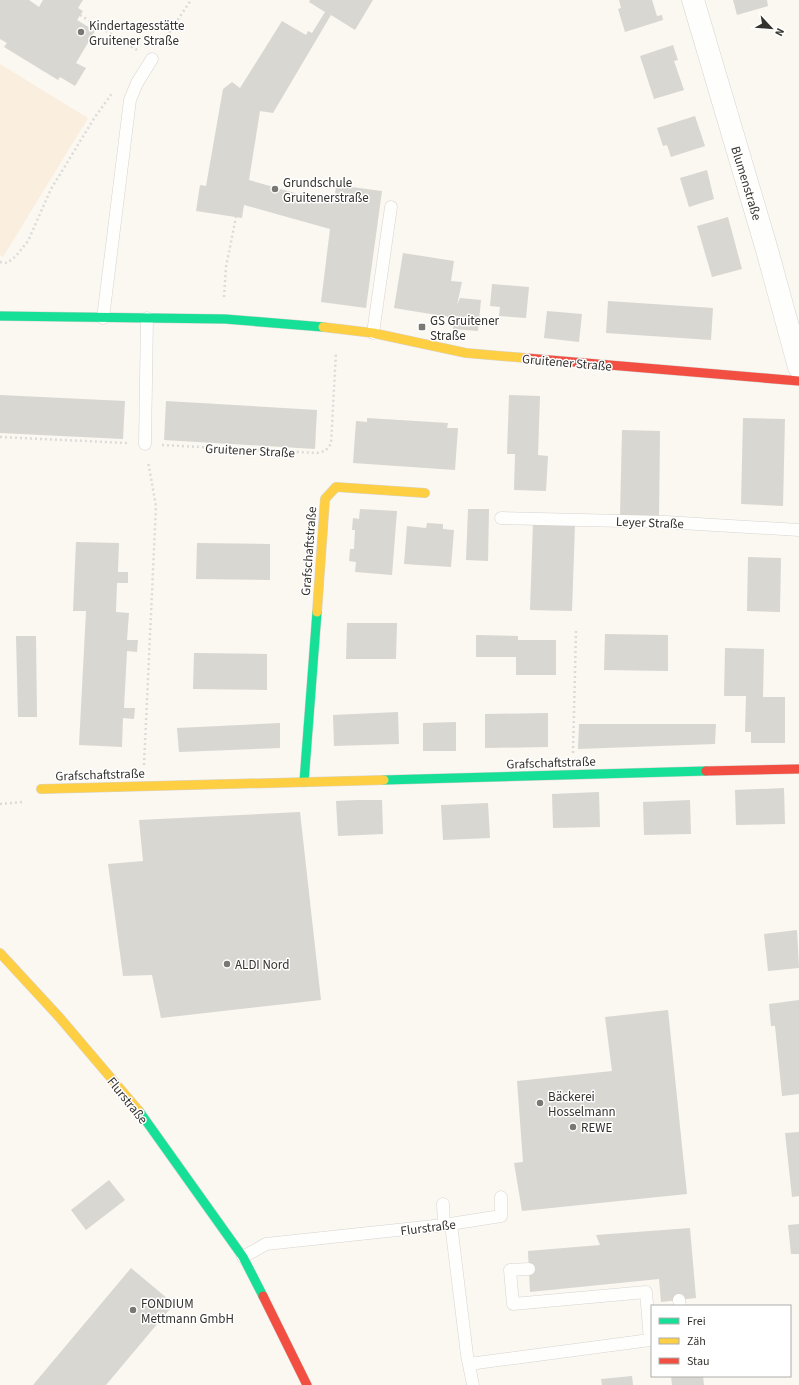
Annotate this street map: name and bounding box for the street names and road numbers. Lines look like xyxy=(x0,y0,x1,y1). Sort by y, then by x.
street label: Blumenstraße xyxy=(726,144,766,223)
street label: Gruitener Straße xyxy=(521,350,612,376)
street label: Gruitener Straße xyxy=(205,440,295,462)
street label: Grafschaftstraße xyxy=(297,506,321,596)
street label: Leyer Straße xyxy=(616,513,684,533)
street label: Grafschaftstraße xyxy=(506,752,596,774)
street label: Grafschaftstraße xyxy=(55,764,145,786)
street label: Flurstraße xyxy=(103,1073,152,1128)
street label: Flurstraße xyxy=(399,1216,457,1240)

